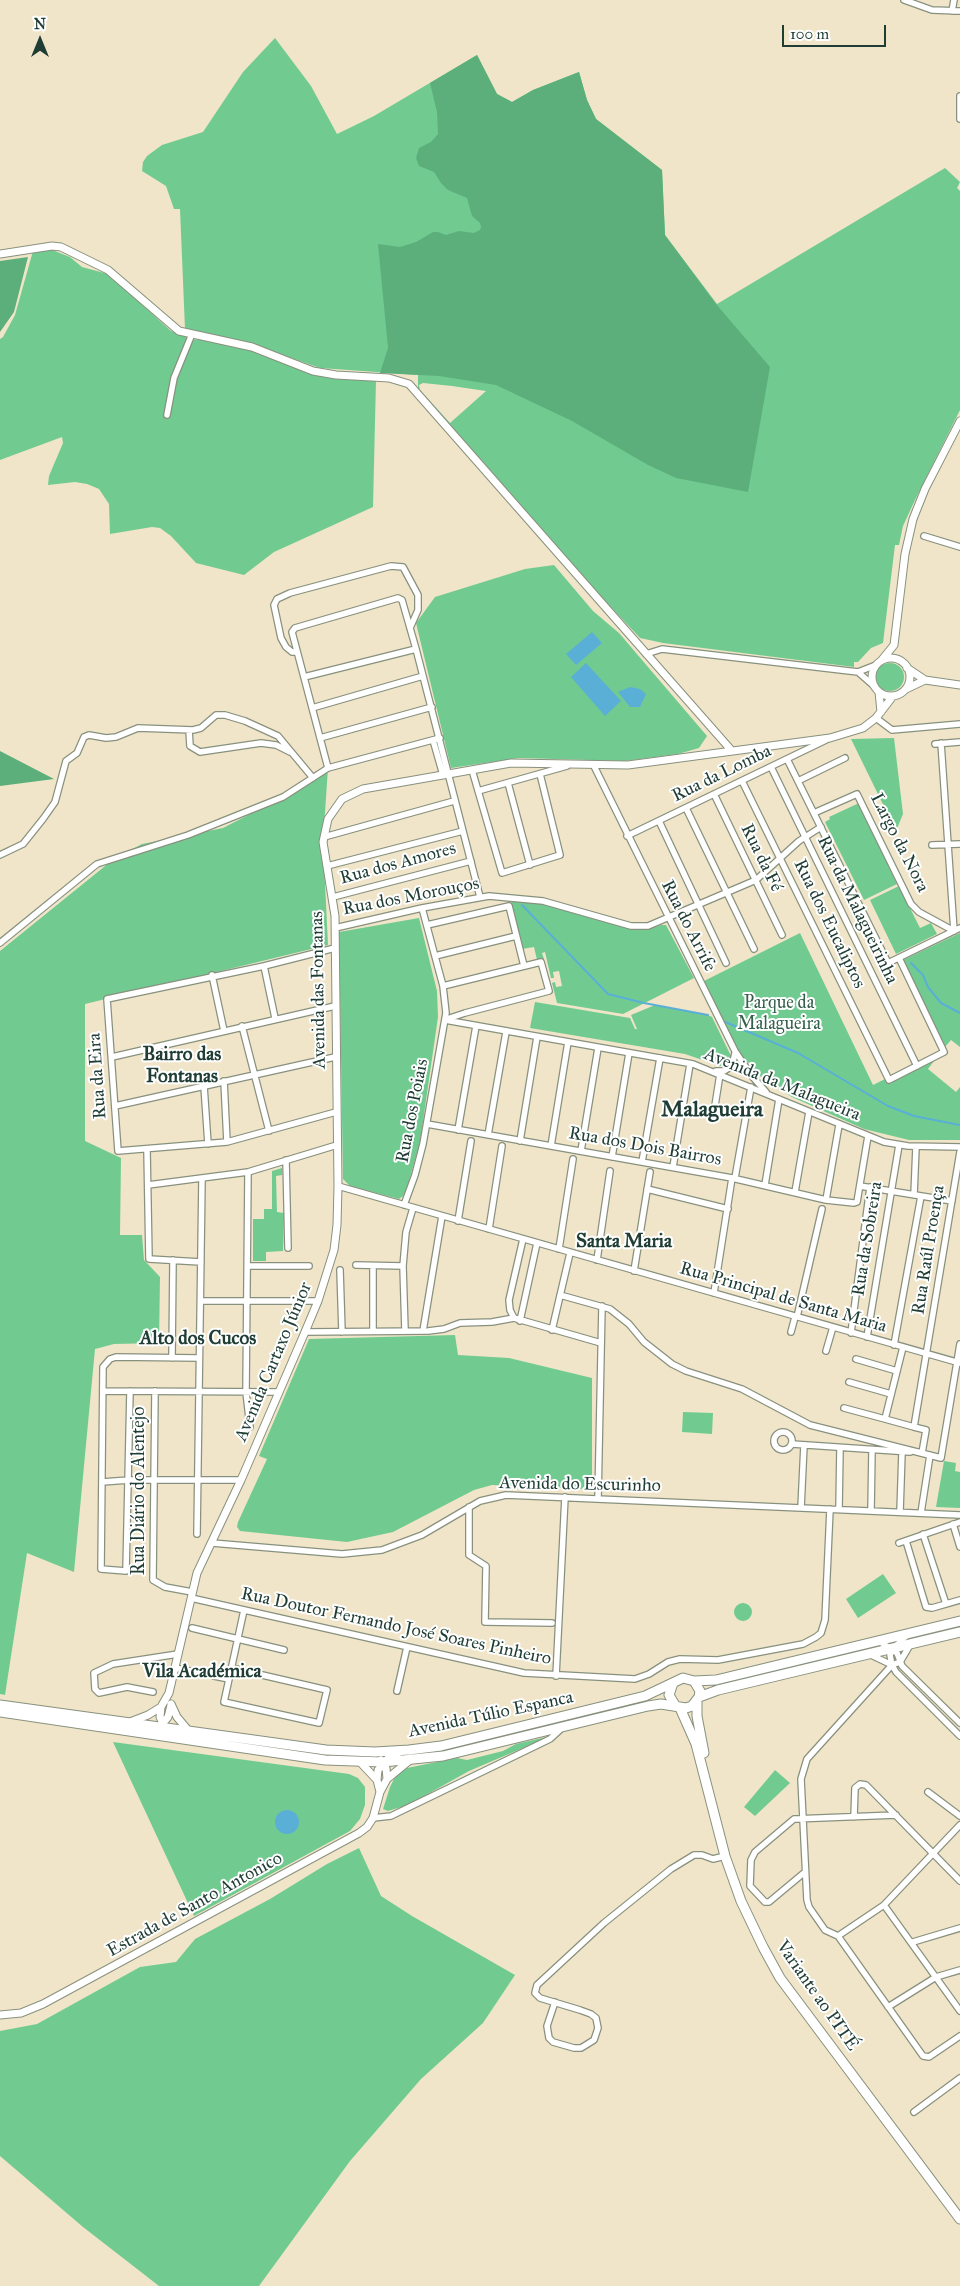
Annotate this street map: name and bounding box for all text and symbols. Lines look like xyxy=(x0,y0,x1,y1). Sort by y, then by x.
north arrow xyxy=(15,15,65,65)
scale bar xyxy=(785,15,889,47)
text: N xyxy=(34,16,46,33)
text: 100 m xyxy=(790,25,829,43)
street label: Rua da Lomba xyxy=(669,741,775,807)
street label: Largo da Nora xyxy=(865,790,933,896)
street label: Rua da Fé xyxy=(735,820,787,896)
street label: Rua da Malagueirinha xyxy=(812,832,902,988)
street label: Rua dos Amores xyxy=(338,838,458,890)
street label: Rua dos Eucaliptos xyxy=(788,856,870,992)
street label: Rua dos Morouços xyxy=(341,873,481,921)
street label: Rua do Arrife xyxy=(656,877,720,975)
street label: Avenida das Fontanas xyxy=(307,911,331,1069)
park label: Parque da Malagueira xyxy=(737,993,821,1036)
street label: Rua da Eira xyxy=(84,1032,112,1120)
district label: Bairro das Fontanas xyxy=(143,1044,221,1088)
street label: Avenida da Malagueira xyxy=(701,1044,863,1126)
street label: Rua dos Poiais xyxy=(392,1057,434,1165)
district label: Malagueira xyxy=(661,1098,763,1124)
street label: Rua dos Dois Bairros xyxy=(567,1123,723,1171)
street label: Rua da Sobreira xyxy=(848,1180,888,1298)
street label: Rua Raúl Proença xyxy=(908,1184,950,1316)
district label: Santa Maria xyxy=(576,1231,672,1253)
street label: Rua Principal de Santa Maria xyxy=(677,1258,889,1338)
street label: Avenida Cartaxo Júnior xyxy=(231,1279,317,1445)
district label: Alto dos Cucos xyxy=(140,1328,256,1350)
street label: Rua Diário do Alentejo xyxy=(129,1407,151,1575)
street label: Avenida do Escurinho xyxy=(499,1473,661,1497)
street label: Rua Doutor Fernando José Soares Pinheiro xyxy=(239,1584,553,1670)
district label: Vila Académica xyxy=(142,1661,262,1683)
street label: Avenida Túlio Espanca xyxy=(407,1687,575,1743)
street label: Estrada de Santo Antonico xyxy=(104,1848,286,1962)
street label: Variante ao PITÉ xyxy=(771,1937,863,2055)

